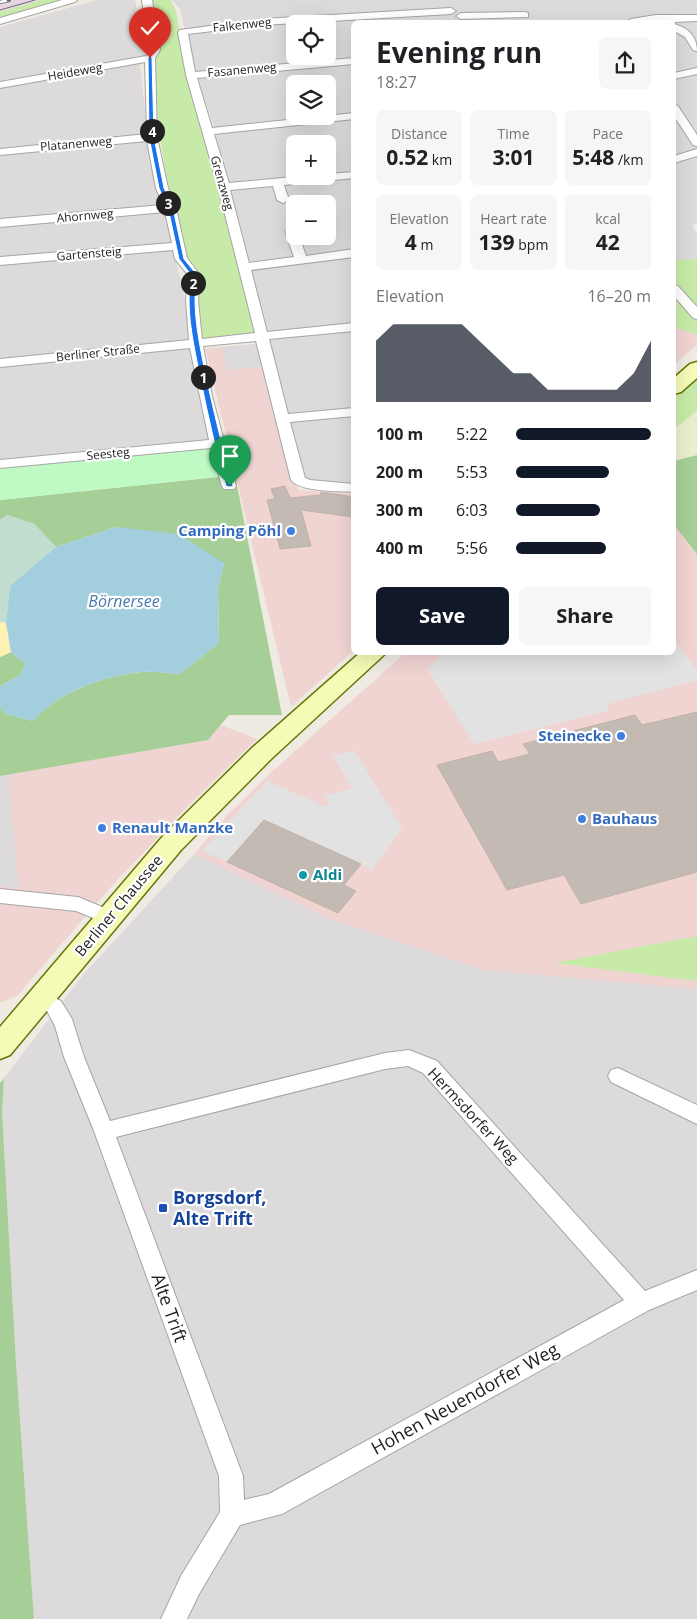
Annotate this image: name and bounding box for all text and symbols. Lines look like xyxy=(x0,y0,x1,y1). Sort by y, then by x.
pin xyxy=(129,7,171,58)
street label: Falkenweg xyxy=(212,13,273,36)
icon: check xyxy=(136,14,164,42)
map controls xyxy=(286,15,336,245)
button: locate xyxy=(286,15,336,65)
text: Evening run xyxy=(376,33,542,71)
button: share xyxy=(599,37,651,89)
street label: Heideweg xyxy=(46,58,104,85)
street label: Fasanenweg xyxy=(207,58,278,81)
text: 18:27 xyxy=(376,71,417,93)
button: layers xyxy=(286,75,336,125)
pin: 4 xyxy=(140,118,164,144)
text: 4 xyxy=(148,122,157,141)
text: Distance xyxy=(391,124,447,143)
text: Time xyxy=(497,124,530,143)
text: Pace xyxy=(592,124,623,143)
street label: Platanenweg xyxy=(39,132,113,155)
button: + xyxy=(286,135,336,185)
text: 0.52 xyxy=(386,143,428,171)
text: 3:01 xyxy=(492,143,535,171)
text: 5:48 xyxy=(572,143,614,171)
text: km xyxy=(428,150,452,169)
text: /km xyxy=(614,150,643,169)
street label: Grenzweg xyxy=(207,154,238,213)
pin: 3 xyxy=(156,190,180,216)
text: 3 xyxy=(164,194,173,213)
button: − xyxy=(286,195,336,245)
street label: Ahornweg xyxy=(56,205,115,226)
text: Elevation xyxy=(389,209,449,228)
text: Heart rate xyxy=(480,209,547,228)
text: kcal xyxy=(595,209,621,228)
text: 4 xyxy=(405,228,417,256)
text: 139 xyxy=(479,228,515,256)
text: 42 xyxy=(596,228,620,256)
text: m xyxy=(417,235,433,254)
text: bpm xyxy=(515,235,548,254)
street label: Gartensteig xyxy=(56,242,123,265)
pin: 2 xyxy=(180,270,206,296)
text: 2 xyxy=(189,274,198,293)
text: Elevation xyxy=(376,285,444,307)
text: 16–20 m xyxy=(587,285,651,307)
street label: Berliner Straße xyxy=(55,340,141,365)
pin: 1 xyxy=(190,364,216,390)
text: 1 xyxy=(199,368,208,387)
text: 100 m xyxy=(376,423,423,445)
text: 5:22 xyxy=(456,423,488,445)
pin xyxy=(209,435,251,486)
icon: arrive xyxy=(216,442,244,470)
street label: Seesteg xyxy=(86,443,131,464)
text: 200 m xyxy=(376,461,423,483)
text: 5:53 xyxy=(456,461,488,483)
text: 300 m xyxy=(376,499,423,521)
text: 6:03 xyxy=(456,499,488,521)
place label: Camping Pöhl xyxy=(178,520,281,540)
marker: Camping Pöhl xyxy=(285,525,297,537)
text: 400 m xyxy=(376,537,423,559)
text: 5:56 xyxy=(456,537,488,559)
button: Save xyxy=(376,587,509,645)
button: Share xyxy=(519,587,651,645)
water label: Börnersee xyxy=(88,590,160,612)
place label: Steinecke xyxy=(538,725,611,745)
marker: Steinecke xyxy=(615,730,627,742)
place label: Bauhaus xyxy=(592,808,657,828)
marker: Bauhaus xyxy=(576,813,588,825)
place label: Renault Manzke xyxy=(112,817,233,837)
marker: Renault Manzke xyxy=(96,822,108,834)
street label: Berliner Chaussee xyxy=(70,850,167,960)
place label: Aldi xyxy=(313,864,342,884)
marker: Aldi xyxy=(297,869,309,881)
street label: Hermsdorfer Weg xyxy=(424,1063,524,1168)
place label: Borgsdorf, Alte Trift xyxy=(173,1185,266,1230)
marker: Borgsdorf, Alte Trift xyxy=(157,1202,169,1214)
street label: Alte Trift xyxy=(146,1270,193,1345)
street label: Hohen Neuendorfer Weg xyxy=(367,1336,563,1460)

